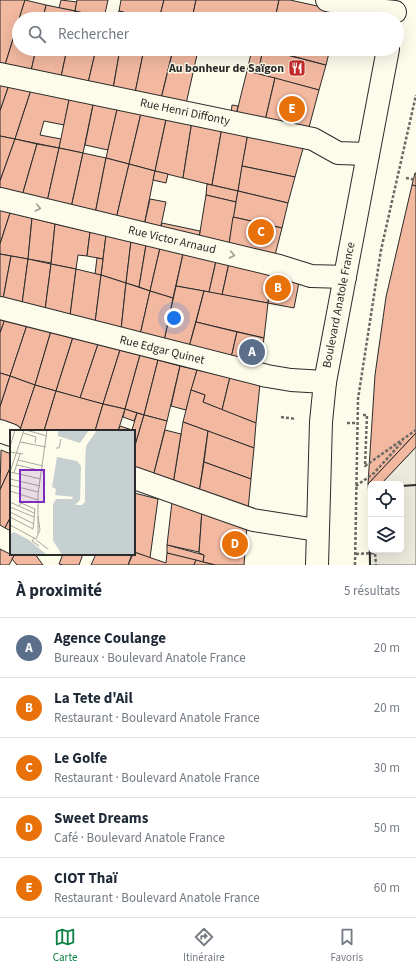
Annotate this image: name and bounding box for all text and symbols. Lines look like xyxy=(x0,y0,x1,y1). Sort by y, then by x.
search box xyxy=(12,12,404,56)
icon: search xyxy=(26,23,48,45)
text: Rechercher xyxy=(58,24,129,45)
restaurant icon: Au bonheur de Saïgon xyxy=(287,58,307,78)
place label: Au bonheur de Saïgon xyxy=(168,60,284,77)
street label: Rue Henri Diffonty xyxy=(139,94,232,130)
pin: E xyxy=(279,94,305,124)
one-way arrow xyxy=(35,204,41,212)
pin: C xyxy=(248,217,274,247)
street label: Rue Victor Arnaud xyxy=(126,222,218,258)
street label: Boulevard Anatole France xyxy=(318,241,360,369)
one-way arrow xyxy=(229,250,236,258)
pin: B xyxy=(265,273,291,303)
your location xyxy=(164,308,184,328)
street label: Rue Edgar Quinet xyxy=(118,331,206,369)
pin: A xyxy=(239,337,265,367)
inset map xyxy=(10,430,135,555)
map controls xyxy=(368,481,404,553)
button: locate xyxy=(368,481,404,517)
button: layers xyxy=(368,517,404,553)
pin: D xyxy=(222,529,248,559)
text: À proximité xyxy=(16,579,102,603)
text: 5 résultats xyxy=(344,582,400,600)
text: Agence Coulange xyxy=(54,628,166,649)
text: A xyxy=(25,639,33,657)
text: 20 m xyxy=(374,639,400,657)
text: Bureaux · Boulevard Anatole France xyxy=(54,649,246,667)
text: La Tete d'Ail xyxy=(54,688,133,709)
text: B xyxy=(25,699,33,717)
text: 20 m xyxy=(374,699,400,717)
text: Restaurant · Boulevard Anatole France xyxy=(54,709,260,727)
text: Le Golfe xyxy=(54,748,107,769)
text: C xyxy=(25,759,33,777)
text: 30 m xyxy=(374,759,400,777)
text: Restaurant · Boulevard Anatole France xyxy=(54,769,260,787)
text: Sweet Dreams xyxy=(54,808,148,829)
text: D xyxy=(25,819,33,837)
text: 50 m xyxy=(374,819,400,837)
text: Café · Boulevard Anatole France xyxy=(54,829,225,847)
text: CIOT Thaï xyxy=(54,868,117,889)
text: E xyxy=(25,879,33,897)
text: 60 m xyxy=(374,879,400,897)
text: Restaurant · Boulevard Anatole France xyxy=(54,889,260,907)
tab: Carte xyxy=(53,926,77,965)
tab: Itinéraire xyxy=(183,926,225,965)
tab: Favoris xyxy=(330,926,363,965)

